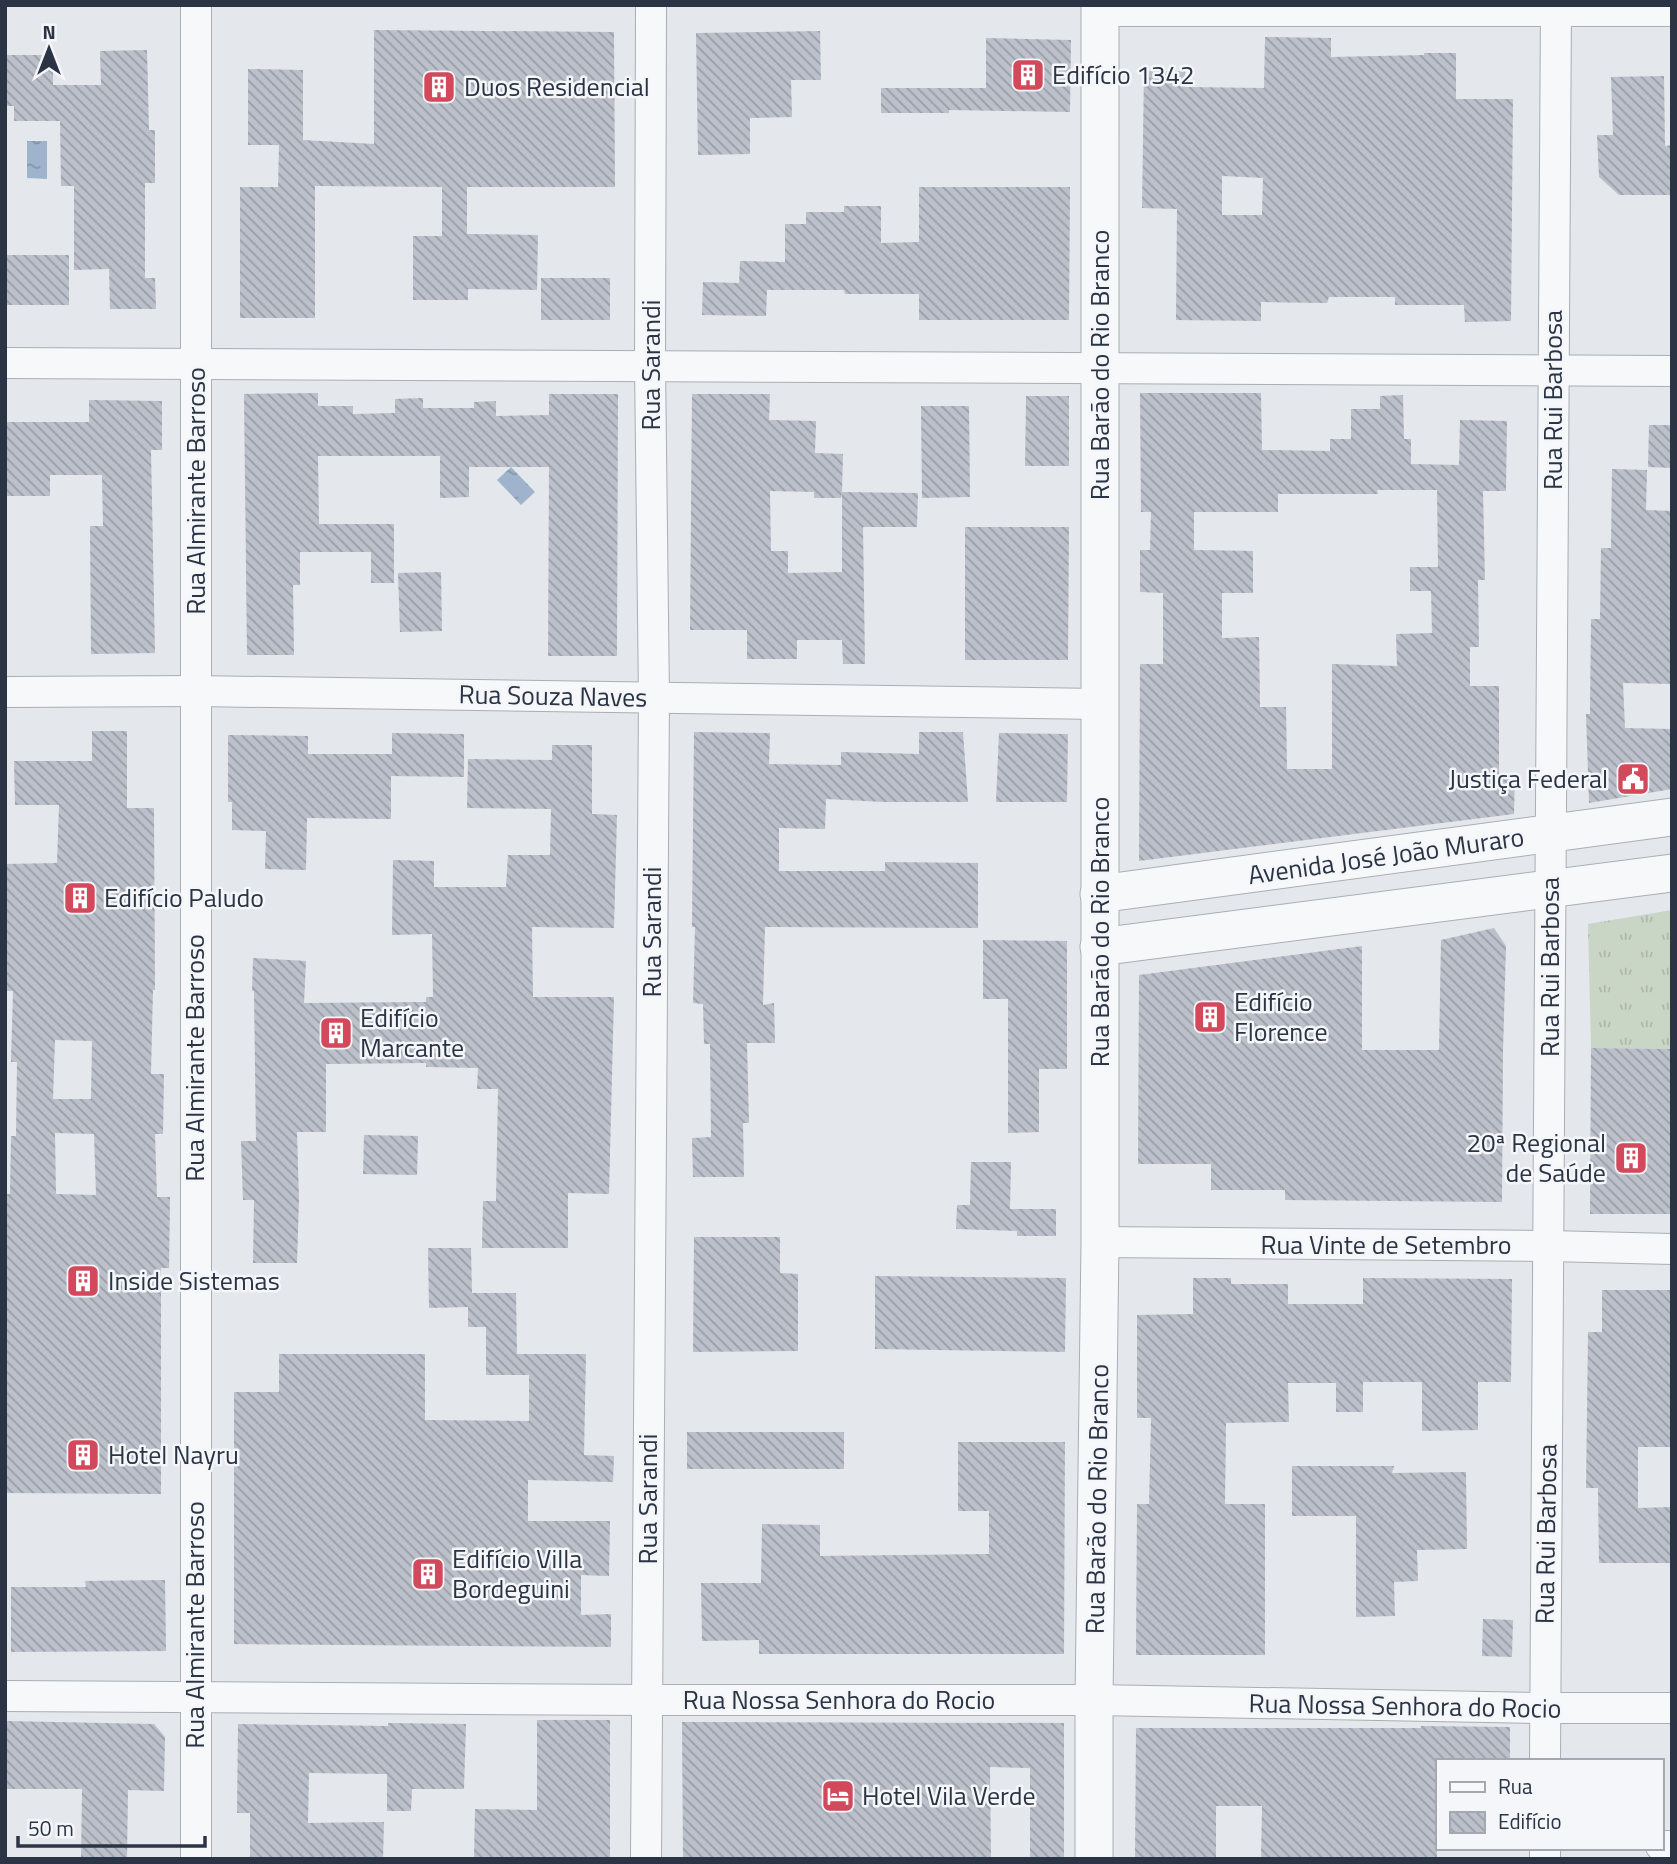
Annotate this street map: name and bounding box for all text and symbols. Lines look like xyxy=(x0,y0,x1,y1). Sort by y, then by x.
north arrow xyxy=(14,14,84,84)
text: N xyxy=(42,17,56,46)
place label: Edifício 1342 xyxy=(1052,55,1195,94)
building icon: Edifício 1342 xyxy=(1009,56,1047,94)
place label: Duos Residencial xyxy=(464,67,650,106)
building icon: Duos Residencial xyxy=(420,68,458,106)
street label: Rua Barão do Rio Branco xyxy=(1080,230,1119,500)
street label: Rua Sarandi xyxy=(631,299,670,431)
street label: Rua Rui Barbosa xyxy=(1533,310,1572,490)
street label: Rua Almirante Barroso xyxy=(176,367,215,615)
street label: Rua Souza Naves xyxy=(458,674,648,717)
place label: Justiça Federal xyxy=(1448,759,1608,798)
public building icon: Justiça Federal xyxy=(1614,760,1652,798)
street label: Rua Barão do Rio Branco xyxy=(1080,797,1119,1067)
street label: Avenida José João Muraro xyxy=(1245,817,1526,894)
street label: Rua Sarandi xyxy=(632,866,671,998)
street label: Rua Rui Barbosa xyxy=(1530,877,1569,1057)
place label: Edifício Paludo xyxy=(104,878,264,917)
building icon: Edifício Paludo xyxy=(61,879,99,917)
street label: Rua Almirante Barroso xyxy=(175,934,214,1182)
place label: Edifício Florence xyxy=(1234,982,1328,1051)
place label: Edifício Marcante xyxy=(360,998,464,1067)
building icon: Edifício Florence xyxy=(1191,998,1229,1036)
building icon: Edifício Marcante xyxy=(317,1014,355,1052)
place label: 20ª Regional de Saúde xyxy=(1466,1123,1606,1192)
building icon: 20ª Regional de Saúde xyxy=(1612,1139,1650,1177)
street label: Rua Vinte de Setembro xyxy=(1260,1225,1512,1264)
place label: Inside Sistemas xyxy=(108,1261,280,1300)
building icon: Inside Sistemas xyxy=(64,1262,102,1300)
street label: Rua Barão do Rio Branco xyxy=(1075,1364,1118,1634)
street label: Rua Sarandi xyxy=(628,1433,667,1565)
place label: Hotel Nayru xyxy=(108,1435,239,1474)
building icon: Hotel Nayru xyxy=(64,1436,102,1474)
street label: Rua Rui Barbosa xyxy=(1524,1444,1567,1624)
street label: Rua Almirante Barroso xyxy=(175,1501,214,1749)
place label: Edifício Villa Bordeguini xyxy=(452,1539,582,1608)
building icon: Edifício Villa Bordeguini xyxy=(409,1555,447,1593)
street label: Rua Nossa Senhora do Rocio xyxy=(683,1680,995,1719)
street label: Rua Nossa Senhora do Rocio xyxy=(1248,1683,1562,1728)
legend xyxy=(1436,1759,1663,1850)
text: Rua xyxy=(1498,1770,1533,1802)
place label: Hotel Vila Verde xyxy=(862,1776,1036,1815)
hotel icon: Hotel Vila Verde xyxy=(819,1777,857,1815)
scale bar xyxy=(18,1804,205,1848)
text: Edifício xyxy=(1498,1805,1562,1837)
text: 50 m xyxy=(28,1812,74,1844)

